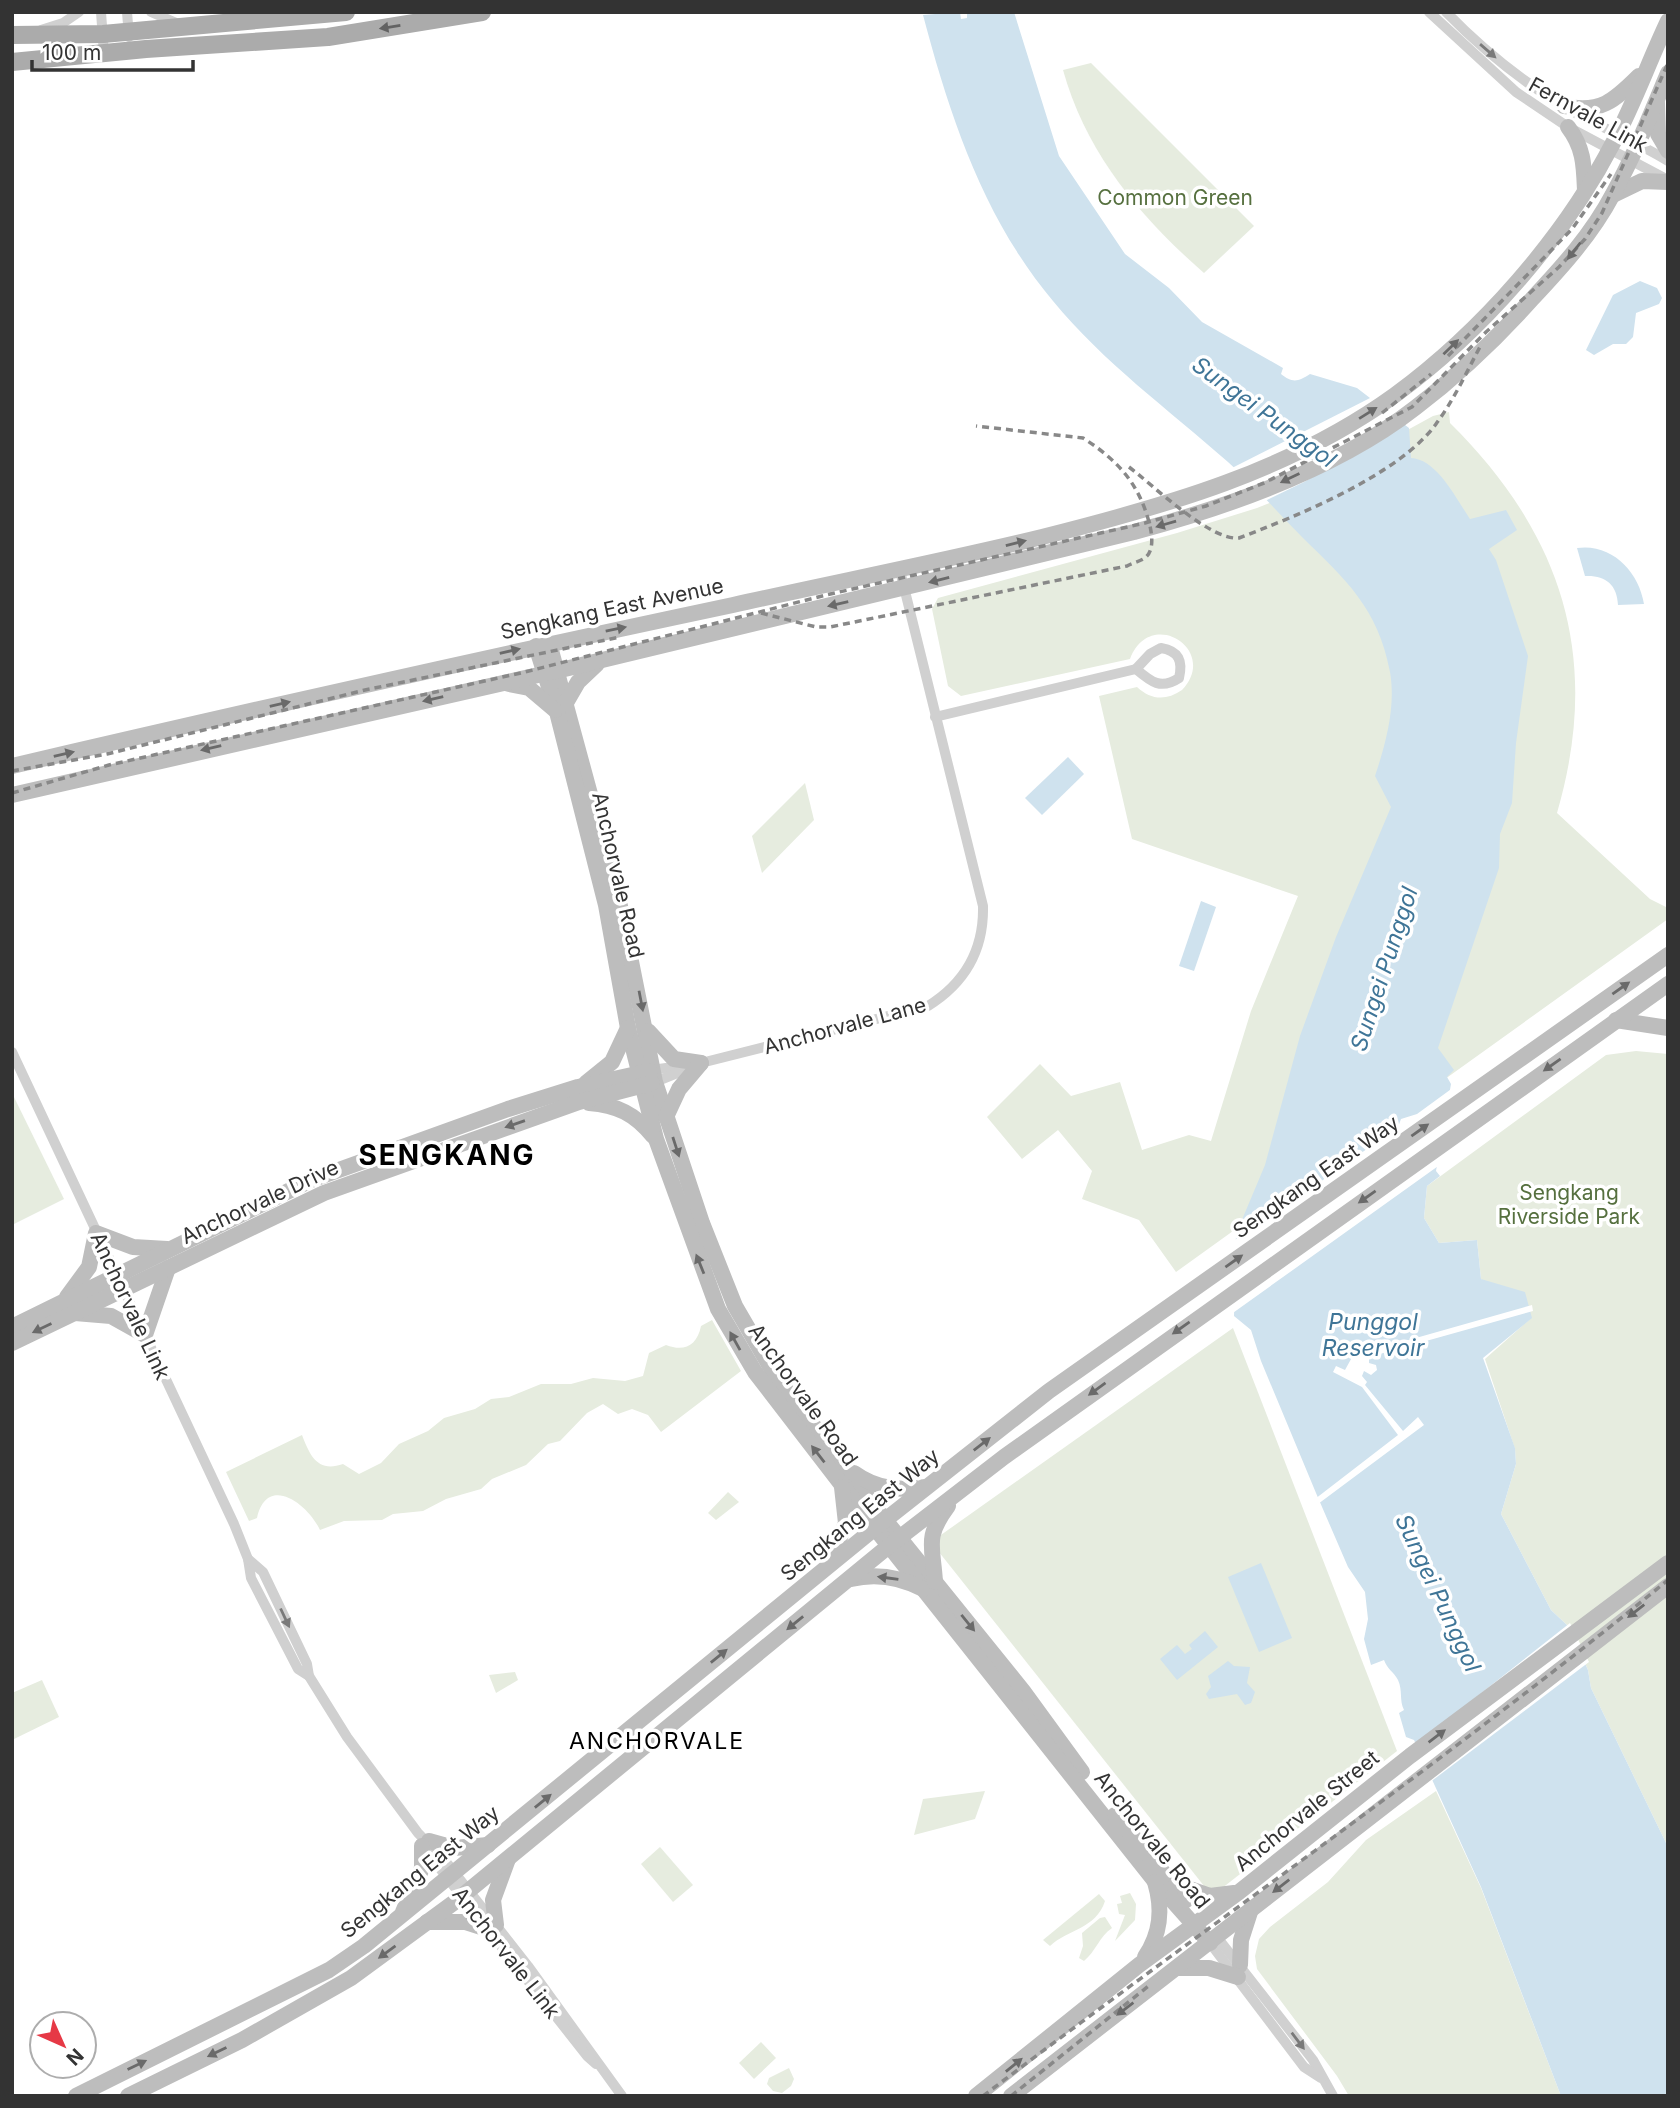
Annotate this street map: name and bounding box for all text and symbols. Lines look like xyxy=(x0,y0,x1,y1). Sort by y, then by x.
one-way arrow xyxy=(379,22,401,33)
scale bar xyxy=(32,28,192,72)
text: 100 m xyxy=(42,40,101,65)
one-way arrow xyxy=(1479,43,1497,59)
street label: Fernvale Link xyxy=(1525,72,1652,158)
park label: Common Green xyxy=(1097,185,1253,210)
one-way arrow xyxy=(1567,242,1582,260)
one-way arrow xyxy=(1442,339,1459,356)
water label: Sungei Punggol xyxy=(1187,350,1342,474)
one-way arrow xyxy=(1359,406,1378,419)
one-way arrow xyxy=(1280,472,1300,484)
one-way arrow xyxy=(1156,519,1177,529)
one-way arrow xyxy=(1005,537,1027,548)
street label: Sengkang East Avenue xyxy=(498,573,726,644)
one-way arrow xyxy=(928,575,950,586)
one-way arrow xyxy=(827,599,849,610)
one-way arrow xyxy=(605,624,627,635)
one-way arrow xyxy=(499,646,521,657)
one-way arrow xyxy=(422,694,444,705)
one-way arrow xyxy=(269,698,291,709)
one-way arrow xyxy=(200,743,222,754)
one-way arrow xyxy=(53,748,75,759)
street label: Anchorvale Road xyxy=(587,789,650,960)
water label: Sungei Punggol xyxy=(1344,883,1424,1055)
one-way arrow xyxy=(1612,981,1630,995)
one-way arrow xyxy=(635,990,646,1012)
street label: Anchorvale Lane xyxy=(761,992,929,1059)
one-way arrow xyxy=(1543,1058,1561,1072)
street label: Sengkang East Way xyxy=(1228,1110,1404,1243)
one-way arrow xyxy=(504,1119,525,1130)
one-way arrow xyxy=(1411,1123,1429,1137)
one-way arrow xyxy=(671,1136,681,1157)
district label: SENGKANG xyxy=(358,1138,536,1172)
street label: Anchorvale Drive xyxy=(177,1154,343,1249)
park label: Sengkang Riverside Park xyxy=(1498,1180,1641,1229)
one-way arrow xyxy=(1358,1190,1376,1204)
street label: Anchorvale Link xyxy=(85,1228,176,1384)
one-way arrow xyxy=(694,1254,706,1274)
one-way arrow xyxy=(1225,1254,1243,1268)
water label: Punggol Reservoir xyxy=(1322,1308,1426,1362)
street label: Anchorvale Road xyxy=(743,1319,863,1471)
one-way arrow xyxy=(1172,1321,1190,1335)
one-way arrow xyxy=(32,1322,52,1333)
one-way arrow xyxy=(729,1331,741,1351)
one-way arrow xyxy=(1088,1382,1106,1396)
one-way arrow xyxy=(973,1437,990,1452)
street label: Sengkang East Way xyxy=(775,1443,944,1586)
one-way arrow xyxy=(810,1445,825,1463)
water label: Sungei Punggol xyxy=(1389,1510,1487,1677)
one-way arrow xyxy=(877,1572,899,1583)
one-way arrow xyxy=(1627,1604,1645,1619)
one-way arrow xyxy=(280,1608,291,1628)
one-way arrow xyxy=(960,1614,975,1631)
one-way arrow xyxy=(787,1615,805,1630)
one-way arrow xyxy=(710,1649,727,1664)
district label: ANCHORVALE xyxy=(569,1727,745,1755)
one-way arrow xyxy=(1427,1728,1445,1743)
street label: Anchorvale Street xyxy=(1230,1745,1384,1876)
street label: Anchorvale Road xyxy=(1089,1766,1215,1913)
one-way arrow xyxy=(534,1793,552,1808)
street label: Sengkang East Way xyxy=(335,1800,504,1943)
one-way arrow xyxy=(1273,1878,1291,1893)
street label: Anchorvale Link xyxy=(447,1882,566,2024)
one-way arrow xyxy=(379,1944,397,1959)
one-way arrow xyxy=(1115,2002,1134,2016)
north arrow xyxy=(28,2010,98,2080)
one-way arrow xyxy=(1290,2031,1305,2049)
text: N xyxy=(61,2043,88,2070)
one-way arrow xyxy=(207,2047,227,2058)
one-way arrow xyxy=(1005,2058,1023,2073)
one-way arrow xyxy=(127,2059,147,2070)

